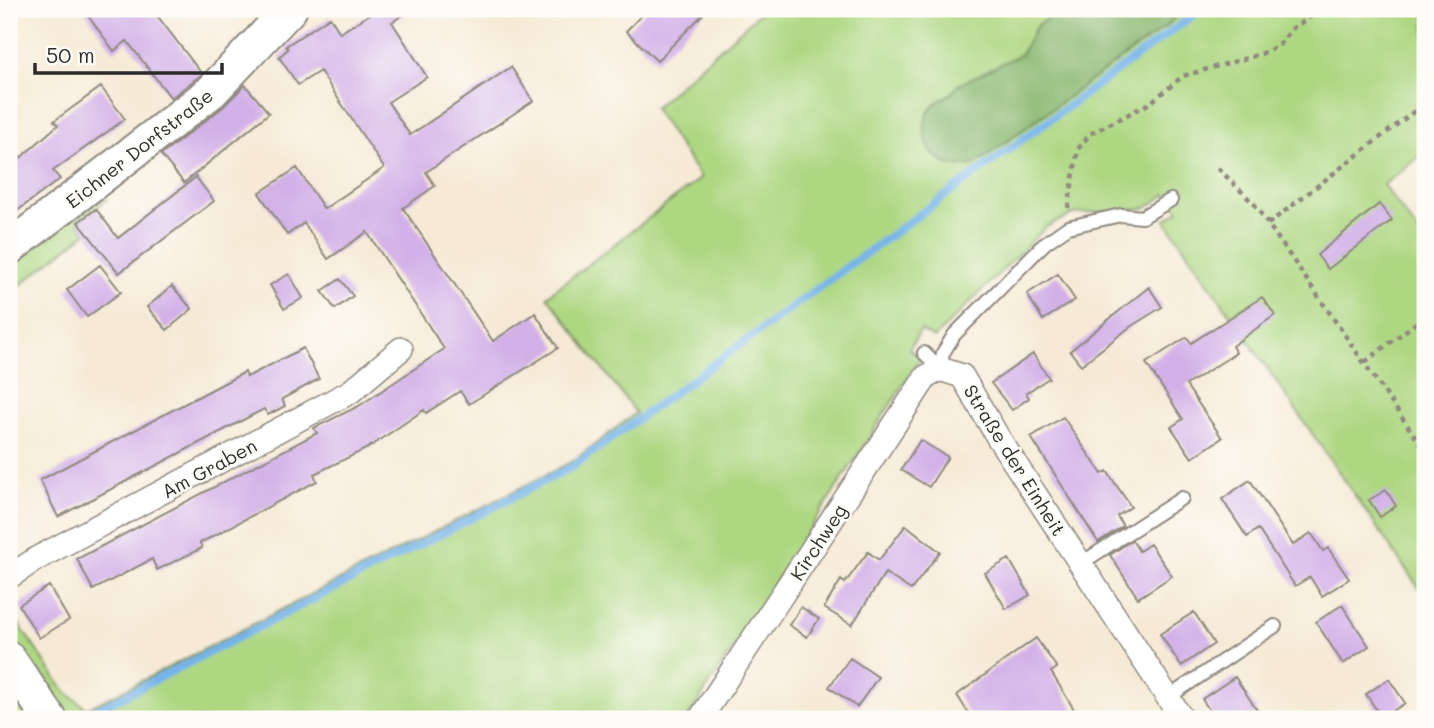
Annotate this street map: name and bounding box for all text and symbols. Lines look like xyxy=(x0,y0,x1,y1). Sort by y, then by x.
scale bar xyxy=(35,32,222,76)
text: 50 m xyxy=(46,41,95,68)
street label: Eichner Dorfstraße xyxy=(60,83,218,213)
street label: Straße der Einheit xyxy=(958,380,1072,540)
street label: Am Graben xyxy=(157,432,261,504)
street label: Kirchweg xyxy=(784,499,852,585)

